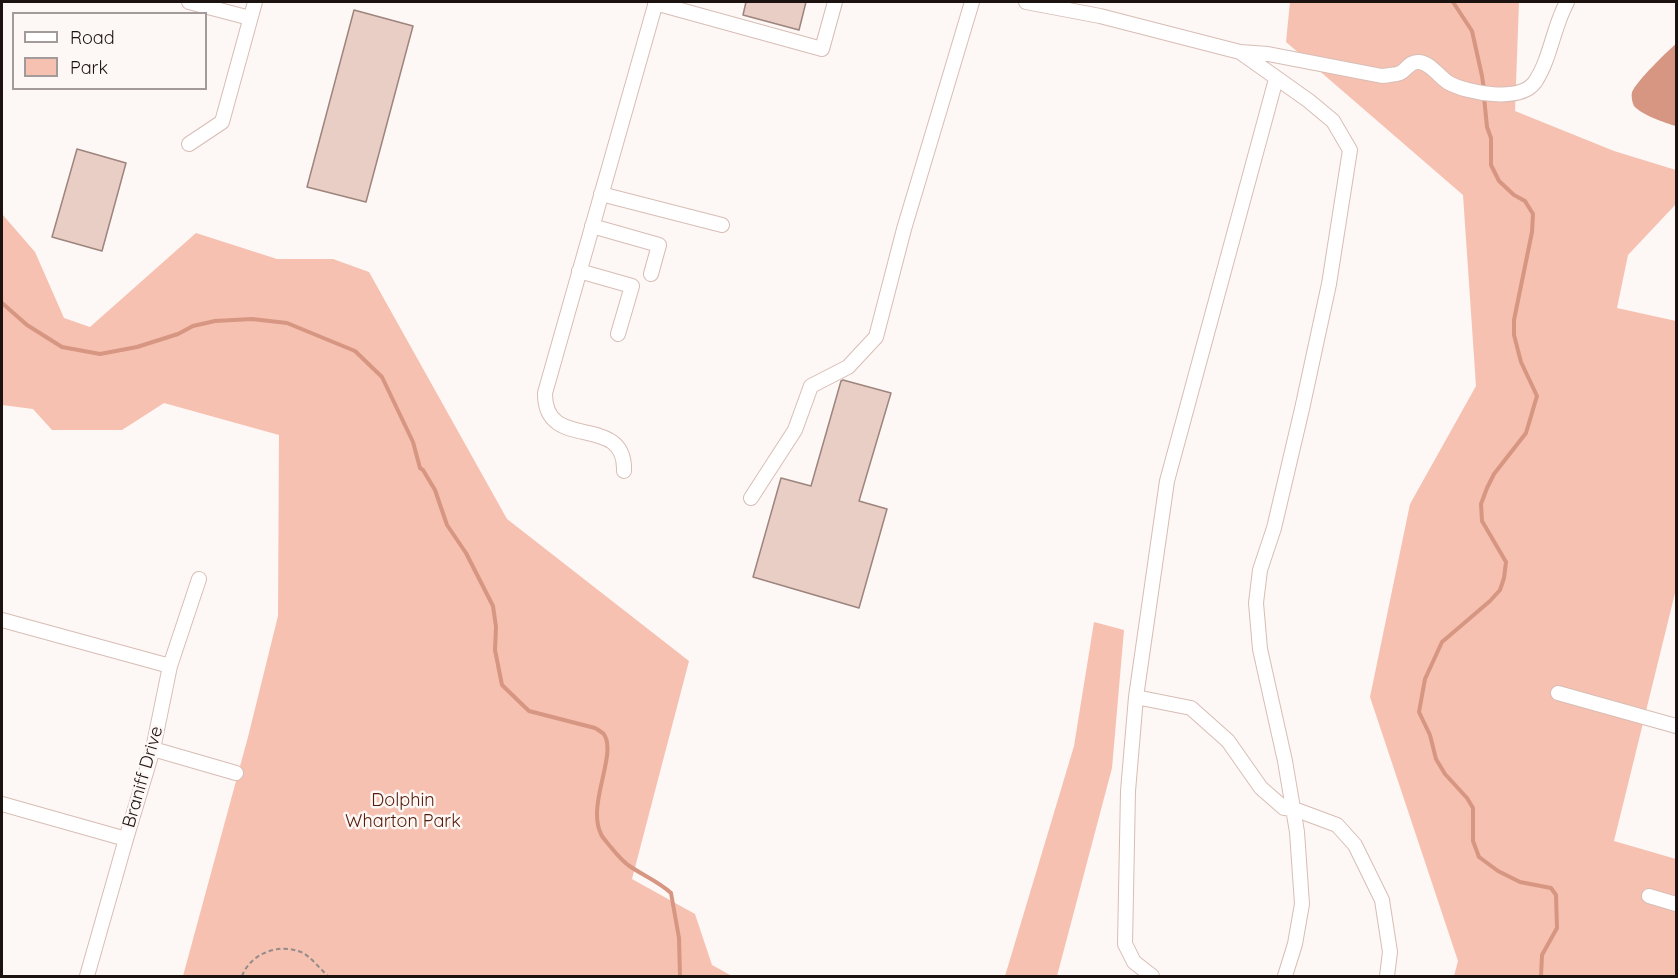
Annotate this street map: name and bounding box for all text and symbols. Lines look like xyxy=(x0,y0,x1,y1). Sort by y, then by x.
legend xyxy=(12,12,207,90)
text: Road xyxy=(70,26,115,49)
text: Park xyxy=(70,56,108,79)
street label: Braniff Drive xyxy=(118,724,168,830)
park label: Dolphin Wharton Park xyxy=(345,790,461,832)

